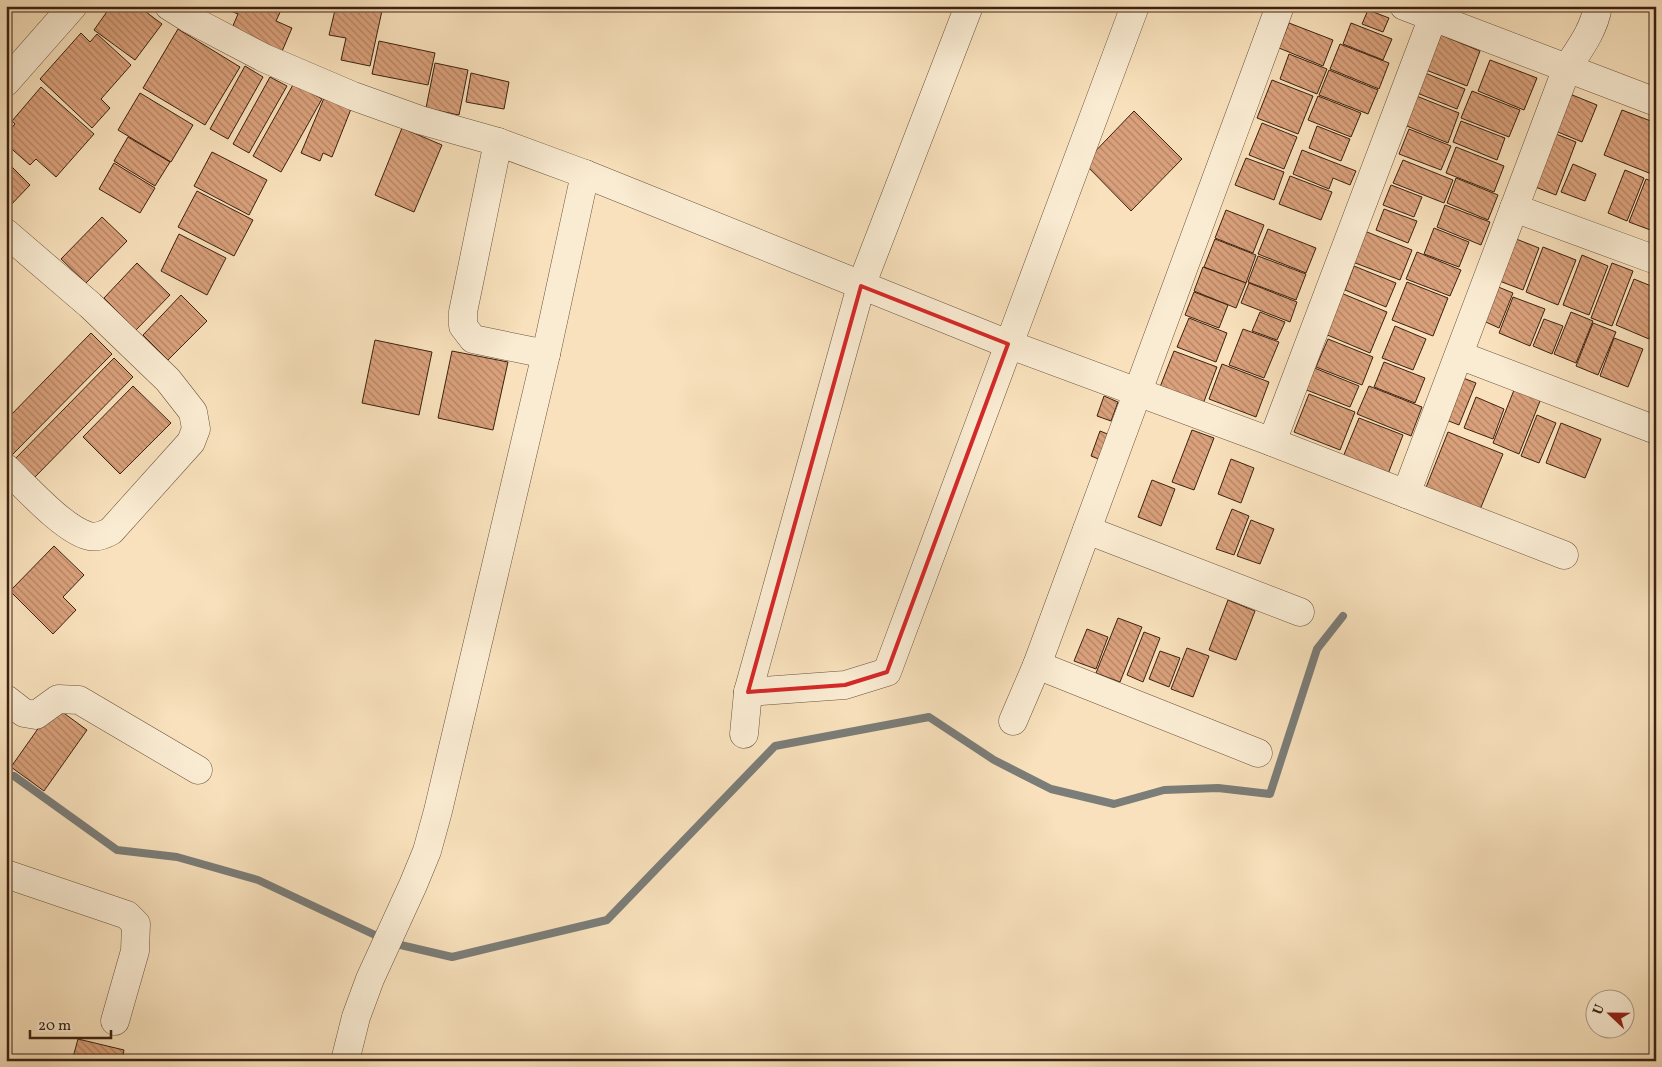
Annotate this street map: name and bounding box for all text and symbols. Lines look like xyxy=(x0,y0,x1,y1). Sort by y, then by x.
north arrow xyxy=(1584,990,1634,1040)
text: U xyxy=(1589,1001,1610,1018)
scale bar xyxy=(30,1007,111,1039)
text: 20 m xyxy=(38,1016,71,1037)

